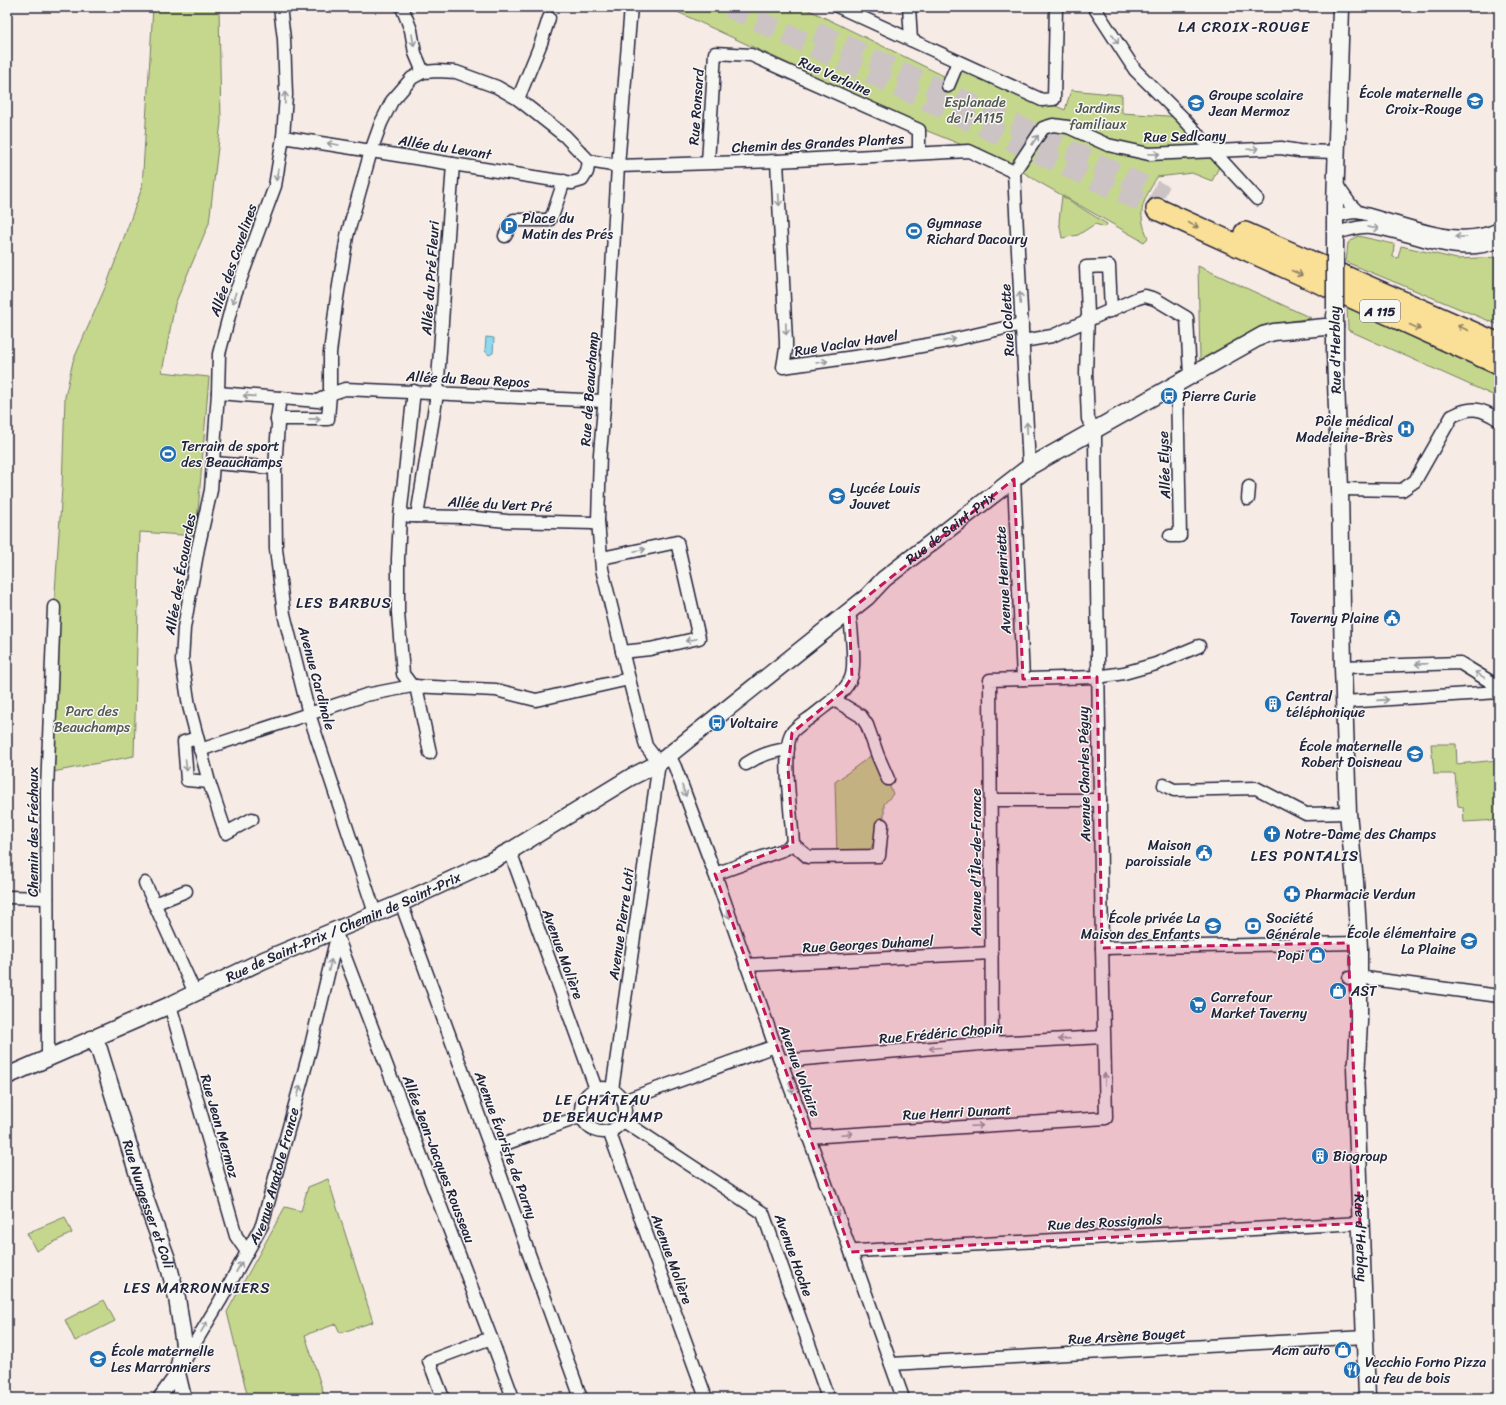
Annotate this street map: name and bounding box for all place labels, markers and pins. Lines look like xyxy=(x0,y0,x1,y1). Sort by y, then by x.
place label: École maternelle Croix-Rouge xyxy=(1359,81,1462,122)
place label: Groupe scolaire Jean Mermoz xyxy=(1208,83,1304,124)
school or university icon: École maternelle Croix-Rouge xyxy=(1465,91,1485,111)
school or university icon: Groupe scolaire Jean Mermoz xyxy=(1186,93,1206,113)
place label: Place du Matin des Prés xyxy=(522,206,613,247)
place label: Gymnase Richard Dacoury xyxy=(927,211,1028,252)
parking icon: Place du Matin des Prés xyxy=(499,216,519,236)
sports icon: Gymnase Richard Dacoury xyxy=(904,221,924,241)
place label: Pierre Curie xyxy=(1182,384,1256,409)
bus stop icon: Pierre Curie xyxy=(1159,386,1179,406)
place label: Pôle médical Madeleine-Brès xyxy=(1296,409,1394,450)
hospital icon: Pôle médical Madeleine-Brès xyxy=(1396,419,1416,439)
place label: Terrain de sport des Beauchamps xyxy=(181,434,283,475)
sports icon: Terrain de sport des Beauchamps xyxy=(158,444,178,464)
place label: Lycée Louis Jouvet xyxy=(849,476,921,517)
school or university icon: Lycée Louis Jouvet xyxy=(827,486,847,506)
place label: Taverny Plaine xyxy=(1290,606,1379,631)
public building icon: Taverny Plaine xyxy=(1382,608,1402,628)
place label: Central téléphonique xyxy=(1286,684,1365,725)
building icon: Central téléphonique xyxy=(1263,694,1283,714)
place label: Voltaire xyxy=(730,711,778,736)
bus stop icon: Voltaire xyxy=(707,713,727,733)
place label: École maternelle Robert Doisneau xyxy=(1299,734,1402,775)
school or university icon: École maternelle Robert Doisneau xyxy=(1405,744,1425,764)
place label: Notre-Dame des Champs xyxy=(1285,822,1436,847)
church icon: Notre-Dame des Champs xyxy=(1262,824,1282,844)
place label: Maison paroissiale xyxy=(1125,833,1191,874)
public building icon: Maison paroissiale xyxy=(1194,843,1214,863)
place label: Pharmacie Verdun xyxy=(1305,882,1416,907)
pharmacy icon: Pharmacie Verdun xyxy=(1282,884,1302,904)
place label: École privée La Maison des Enfants xyxy=(1081,906,1201,947)
place label: Société Générale xyxy=(1266,906,1321,947)
school or university icon: École privée La Maison des Enfants xyxy=(1203,916,1223,936)
bank icon: Société Générale xyxy=(1243,916,1263,936)
place label: École élémentaire La Plaine xyxy=(1347,921,1456,962)
school or university icon: École élémentaire La Plaine xyxy=(1459,931,1479,951)
place label: Popi xyxy=(1277,943,1305,968)
shop icon: Popi xyxy=(1307,945,1327,965)
place label: AST xyxy=(1350,979,1378,1004)
shop icon: AST xyxy=(1328,981,1348,1001)
place label: Carrefour Market Taverny xyxy=(1211,985,1308,1026)
supermarket icon: Carrefour Market Taverny xyxy=(1188,995,1208,1015)
place label: Biogroup xyxy=(1333,1144,1388,1169)
building icon: Biogroup xyxy=(1310,1146,1330,1166)
place label: Acm auto xyxy=(1271,1338,1330,1363)
place label: École maternelle Les Marronniers xyxy=(111,1339,214,1380)
shop icon: Acm auto xyxy=(1333,1340,1353,1360)
school or university icon: École maternelle Les Marronniers xyxy=(88,1349,108,1369)
place label: Vecchio Forno Pizza au feu de bois xyxy=(1365,1350,1486,1391)
restaurant icon: Vecchio Forno Pizza au feu de bois xyxy=(1342,1360,1362,1380)

